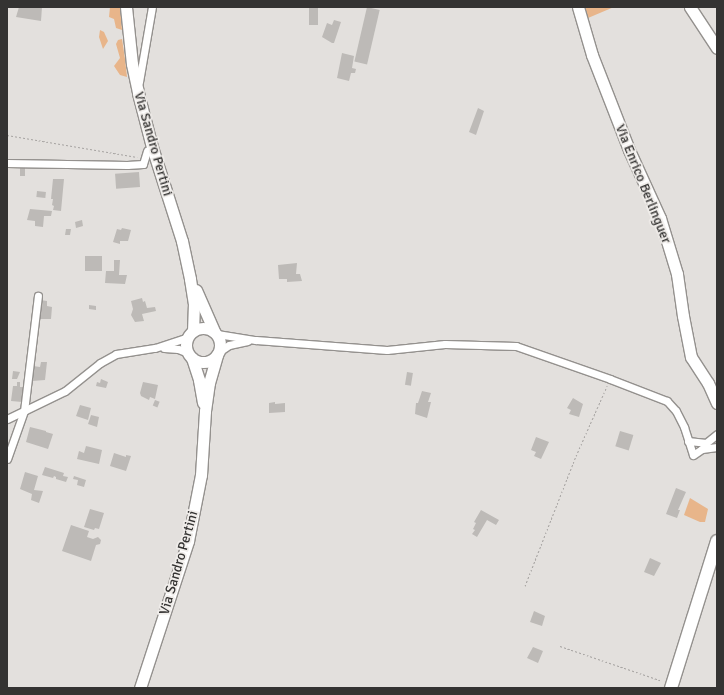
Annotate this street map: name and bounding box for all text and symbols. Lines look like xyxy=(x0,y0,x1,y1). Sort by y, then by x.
street label: Via Sandro Pertini xyxy=(130,90,176,198)
street label: Via Enrico Berlinguer xyxy=(611,122,675,246)
street label: Via Sandro Pertini xyxy=(156,509,202,617)

